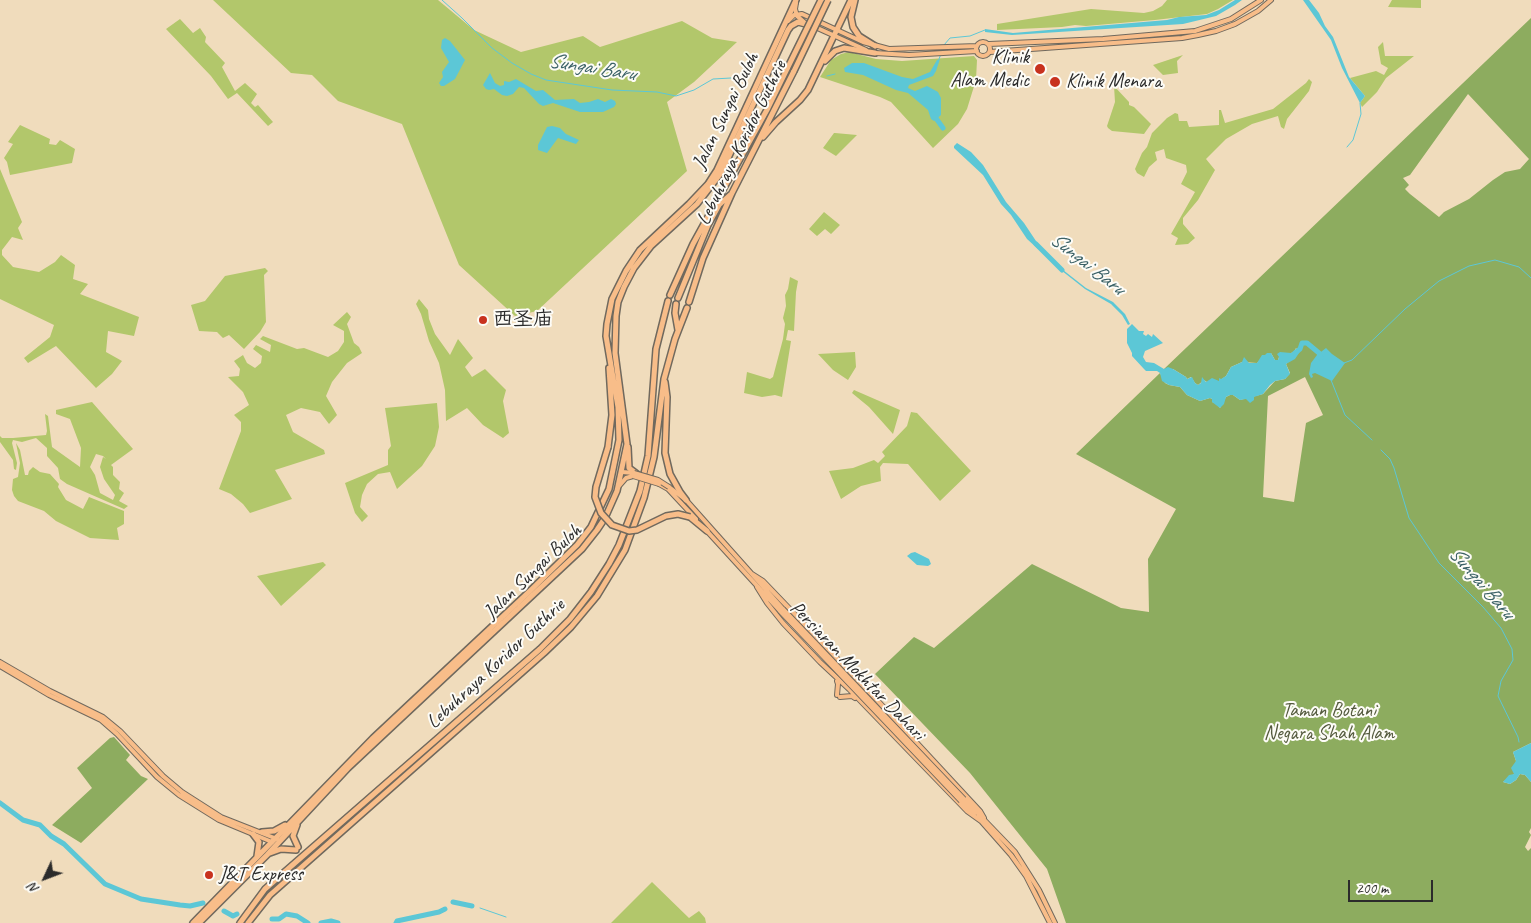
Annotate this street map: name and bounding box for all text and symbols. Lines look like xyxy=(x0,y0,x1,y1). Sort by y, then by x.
place label: Klinik Alam Medic xyxy=(950,46,1029,93)
water label: Sungai Baru xyxy=(547,49,637,87)
street label: Jalan Sungai Buloh xyxy=(687,49,765,173)
street label: Lebuhraya Koridor Guthrie xyxy=(692,57,792,229)
marker: Klinik Alam Medic xyxy=(1033,62,1047,76)
place label: Klinik Menara xyxy=(1066,70,1161,94)
marker: Klinik Menara xyxy=(1048,75,1062,89)
water label: Sungai Baru xyxy=(1045,227,1129,301)
place label: 西圣庙 xyxy=(493,308,553,332)
marker: 西圣庙 xyxy=(477,314,489,326)
street label: Jalan Sungai Buloh xyxy=(479,519,587,625)
water label: Sungai Baru xyxy=(1443,542,1519,624)
street label: Lebuhraya Koridor Guthrie xyxy=(422,594,570,734)
street label: Persiaran Mokhtar Dahari xyxy=(784,596,930,746)
park label: Taman Botani Negara Shah Alam xyxy=(1264,699,1394,746)
north arrow xyxy=(20,853,70,903)
place label: J&T Express xyxy=(219,863,303,887)
marker: J&T Express xyxy=(203,869,215,881)
scale bar xyxy=(1351,870,1436,902)
text: 200 m xyxy=(1356,879,1388,898)
text: N xyxy=(24,880,43,898)

